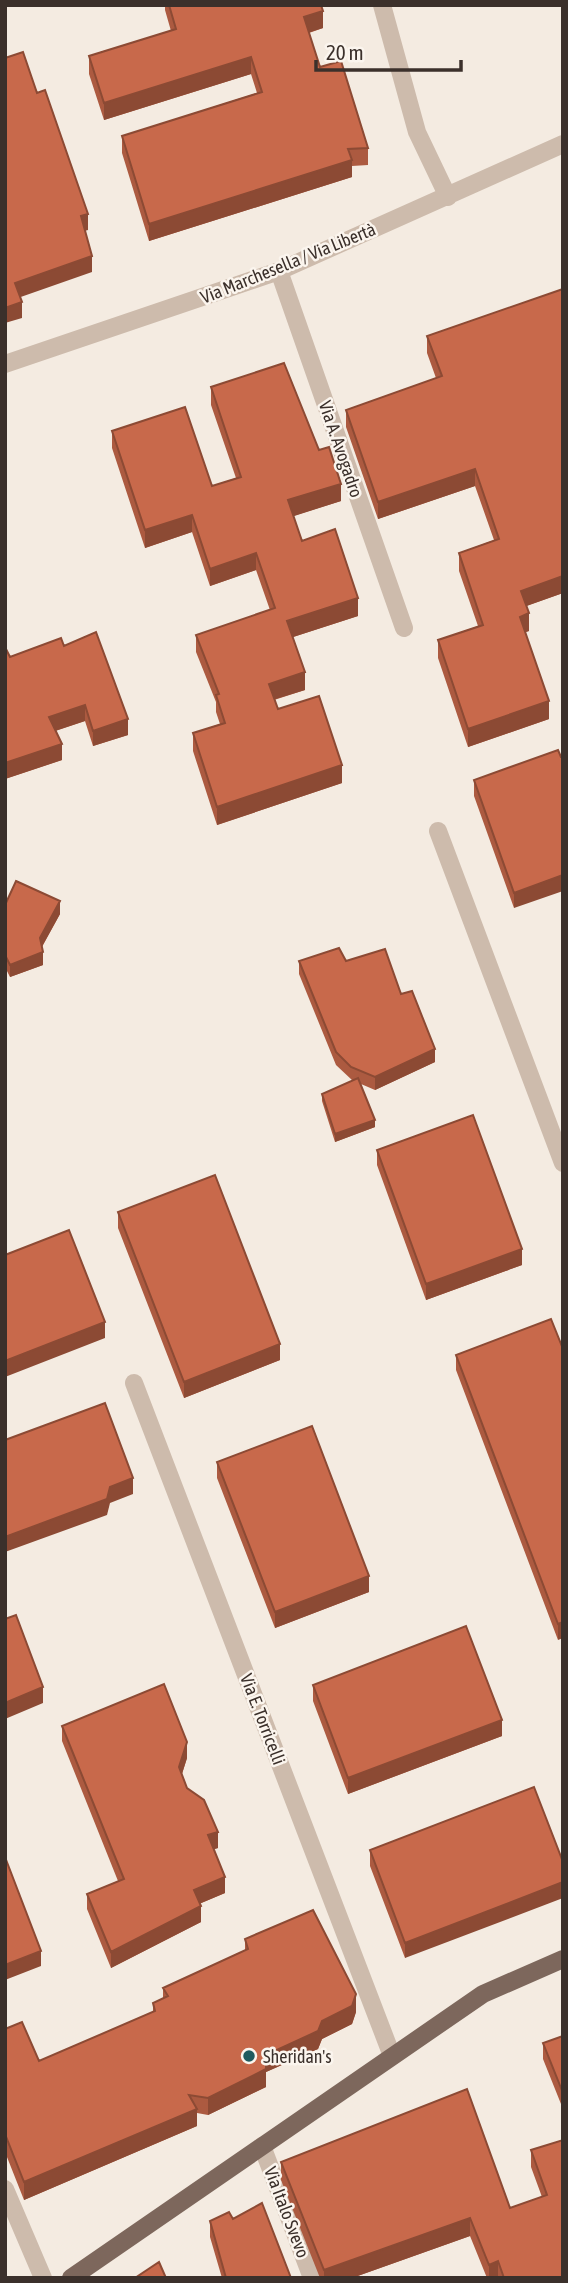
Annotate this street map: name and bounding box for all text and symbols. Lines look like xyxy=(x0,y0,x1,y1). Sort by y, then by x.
scale bar xyxy=(316,28,461,72)
text: 20 m xyxy=(326,40,364,64)
street label: Via Marchesella / Via Libertà xyxy=(197,218,379,308)
street label: Via A. Avogadro xyxy=(315,398,367,500)
street label: Via E. Torricelli xyxy=(236,1671,290,1767)
place label: Sheridan's xyxy=(263,2046,332,2067)
marker: Sheridan's xyxy=(241,2048,257,2064)
street label: Via Italo Svevo xyxy=(260,2164,314,2260)

